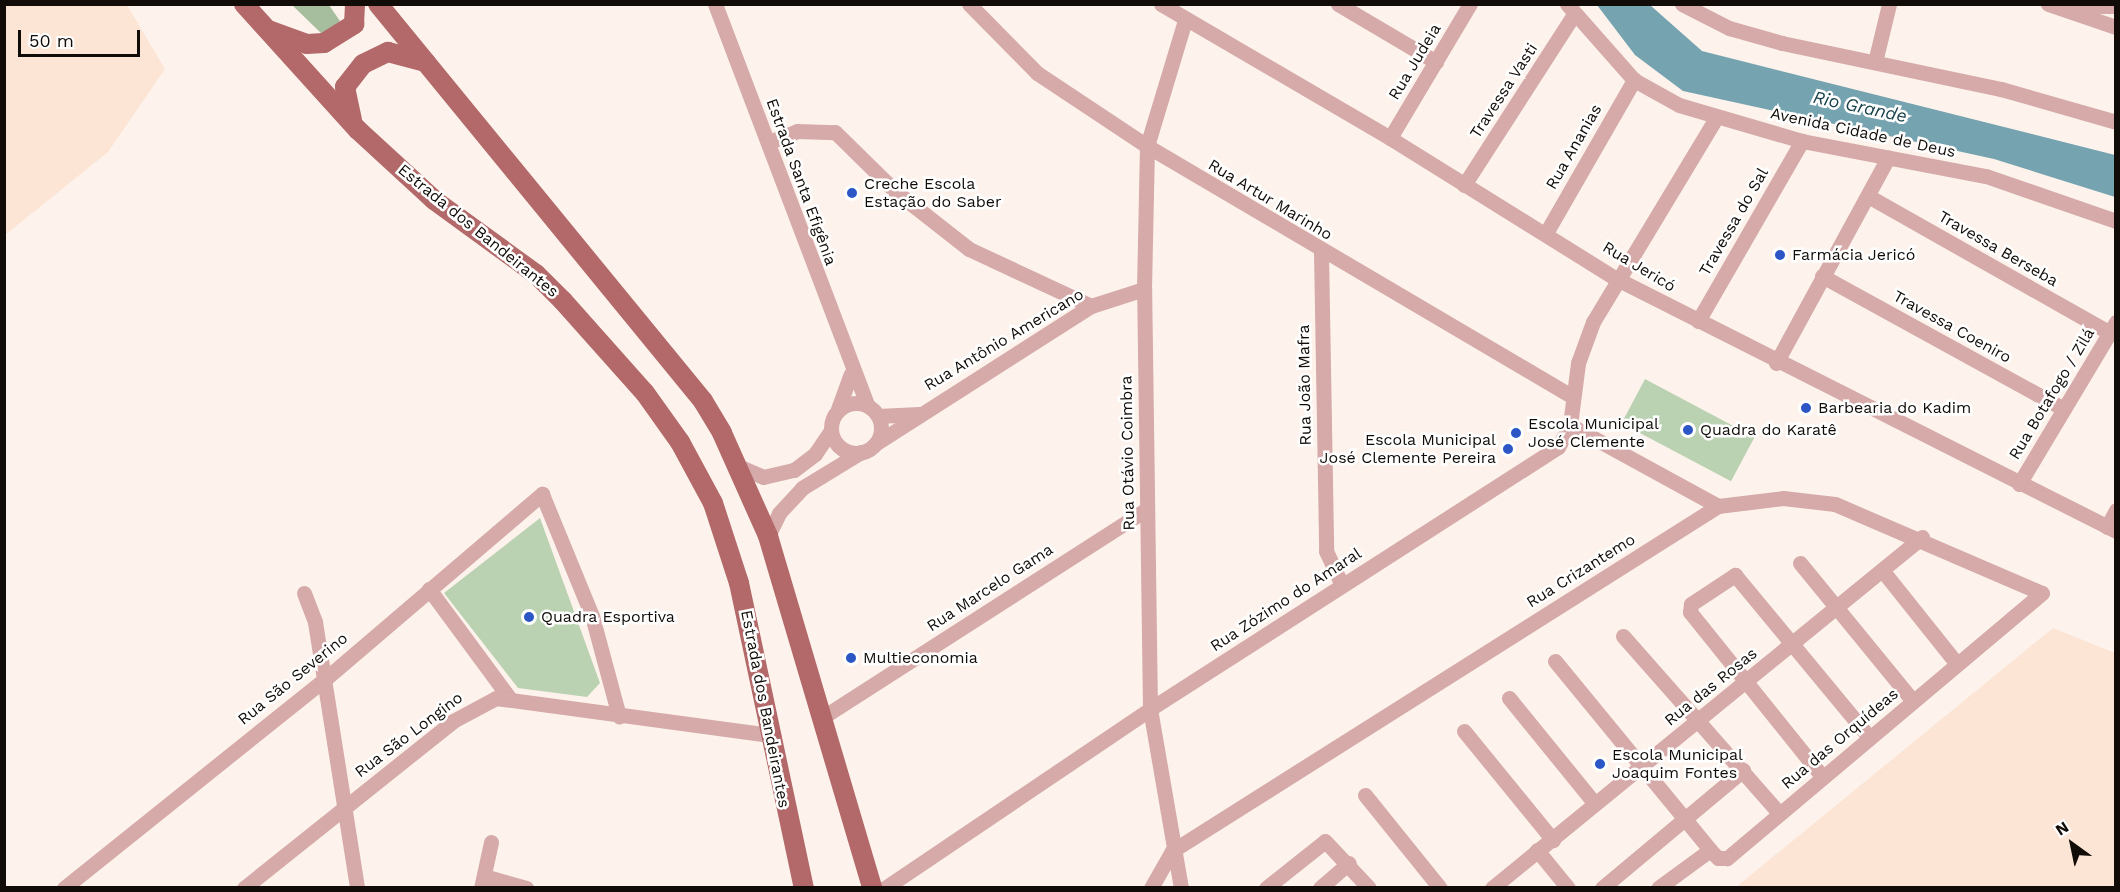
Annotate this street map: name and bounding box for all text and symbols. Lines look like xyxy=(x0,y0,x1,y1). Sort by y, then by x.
scale bar xyxy=(21,18,142,56)
street label: Rua Judeia xyxy=(1385,20,1445,104)
text: 50 m xyxy=(29,30,74,51)
street label: Travessa Vasti xyxy=(1466,39,1542,143)
water label: Rio Grande xyxy=(1811,87,1909,127)
street label: Estrada Santa Efigênia xyxy=(762,96,840,268)
street label: Rua Ananias xyxy=(1542,101,1606,193)
street label: Avenida Cidade de Deus xyxy=(1769,104,1957,162)
street label: Rua Artur Marinho xyxy=(1204,155,1336,245)
street label: Estrada dos Bandeirantes xyxy=(394,160,562,302)
street label: Travessa do Sal xyxy=(1695,164,1773,280)
place label: Creche Escola Estação do Saber xyxy=(864,174,1002,212)
marker: Creche Escola Estação do Saber xyxy=(845,186,859,200)
street label: Travessa Berseba xyxy=(1935,207,2061,291)
street label: Rua Jericó xyxy=(1599,238,1679,296)
place label: Farmácia Jericó xyxy=(1792,245,1916,265)
marker: Farmácia Jericó xyxy=(1773,248,1787,262)
street label: Rua Antônio Americano xyxy=(920,284,1088,396)
street label: Travessa Coeniro xyxy=(1889,287,2015,367)
street label: Rua João Mafra xyxy=(1294,324,1316,446)
street label: Rua Botafogo / Zilá xyxy=(2005,325,2099,463)
street label: Rua Otávio Coimbra xyxy=(1117,375,1139,531)
place label: Barbearia do Kadim xyxy=(1818,398,1972,418)
marker: Barbearia do Kadim xyxy=(1799,401,1813,415)
place label: Escola Municipal José Clemente xyxy=(1528,414,1659,452)
place label: Quadra do Karatê xyxy=(1700,420,1837,440)
marker: Quadra do Karatê xyxy=(1681,423,1695,437)
marker: Escola Municipal José Clemente xyxy=(1509,426,1523,440)
place label: Escola Municipal José Clemente Pereira xyxy=(1320,430,1496,468)
marker: Escola Municipal José Clemente Pereira xyxy=(1501,442,1515,456)
street label: Rua Crizantemo xyxy=(1523,530,1639,612)
street label: Rua Marcelo Gama xyxy=(923,540,1057,636)
street label: Rua Zózimo do Amaral xyxy=(1206,544,1366,656)
place label: Quadra Esportiva xyxy=(541,607,675,627)
street label: Estrada dos Bandeirantes xyxy=(736,608,794,810)
marker: Quadra Esportiva xyxy=(522,610,536,624)
street label: Rua São Severino xyxy=(234,629,352,729)
street label: Rua das Rosas xyxy=(1661,644,1761,730)
place label: Multieconomia xyxy=(863,648,978,668)
marker: Multieconomia xyxy=(844,651,858,665)
street label: Rua das Orquídeas xyxy=(1778,684,1902,794)
street label: Rua São Longino xyxy=(351,688,467,782)
place label: Escola Municipal Joaquim Fontes xyxy=(1612,745,1743,783)
marker: Escola Municipal Joaquim Fontes xyxy=(1593,757,1607,771)
north arrow xyxy=(2042,814,2102,874)
text: N xyxy=(2052,817,2072,840)

